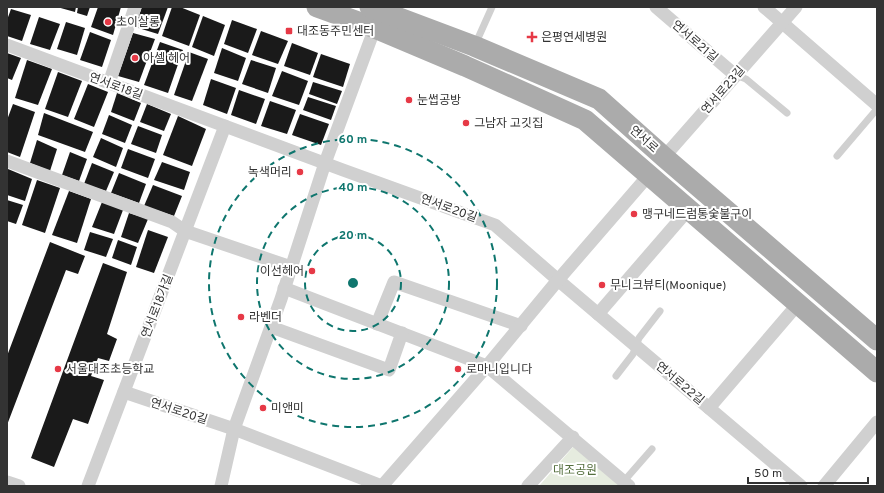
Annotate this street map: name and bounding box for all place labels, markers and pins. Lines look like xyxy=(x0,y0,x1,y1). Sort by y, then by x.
place label: 초이살롱 xyxy=(116,15,160,31)
marker: 초이살롱 xyxy=(103,17,113,27)
place label: 대조동주민센터 xyxy=(297,24,374,40)
marker: 대조동주민센터 xyxy=(284,26,294,36)
place label: 은평연세병원 xyxy=(541,30,607,46)
marker: 은평연세병원 xyxy=(526,31,538,43)
place label: 아셀 헤어 xyxy=(143,51,190,67)
marker: 아셀 헤어 xyxy=(130,53,140,63)
place label: 눈썹공방 xyxy=(417,93,461,109)
marker: 눈썹공방 xyxy=(404,95,414,105)
place label: 그남자 고깃집 xyxy=(474,116,543,132)
marker: 그남자 고깃집 xyxy=(461,118,471,128)
place label: 녹색머리 xyxy=(248,165,292,181)
marker: 녹색머리 xyxy=(295,167,305,177)
place label: 맹구네드럼통숯불구이 xyxy=(642,207,752,223)
marker: 맹구네드럼통숯불구이 xyxy=(629,209,639,219)
place label: 이선헤어 xyxy=(260,264,304,280)
marker: 이선헤어 xyxy=(307,266,317,276)
centre of rings xyxy=(346,276,360,290)
place label: 무니크뷰티(Moonique) xyxy=(610,278,726,294)
marker: 무니크뷰티(Moonique) xyxy=(597,280,607,290)
place label: 라벤더 xyxy=(249,310,282,326)
marker: 라벤더 xyxy=(236,312,246,322)
place label: 서울대조초등학교 xyxy=(66,362,154,378)
place label: 로마니입니다 xyxy=(466,362,532,378)
marker: 서울대조초등학교 xyxy=(53,364,63,374)
marker: 로마니입니다 xyxy=(453,364,463,374)
place label: 미앤미 xyxy=(271,401,304,417)
marker: 미앤미 xyxy=(258,403,268,413)

